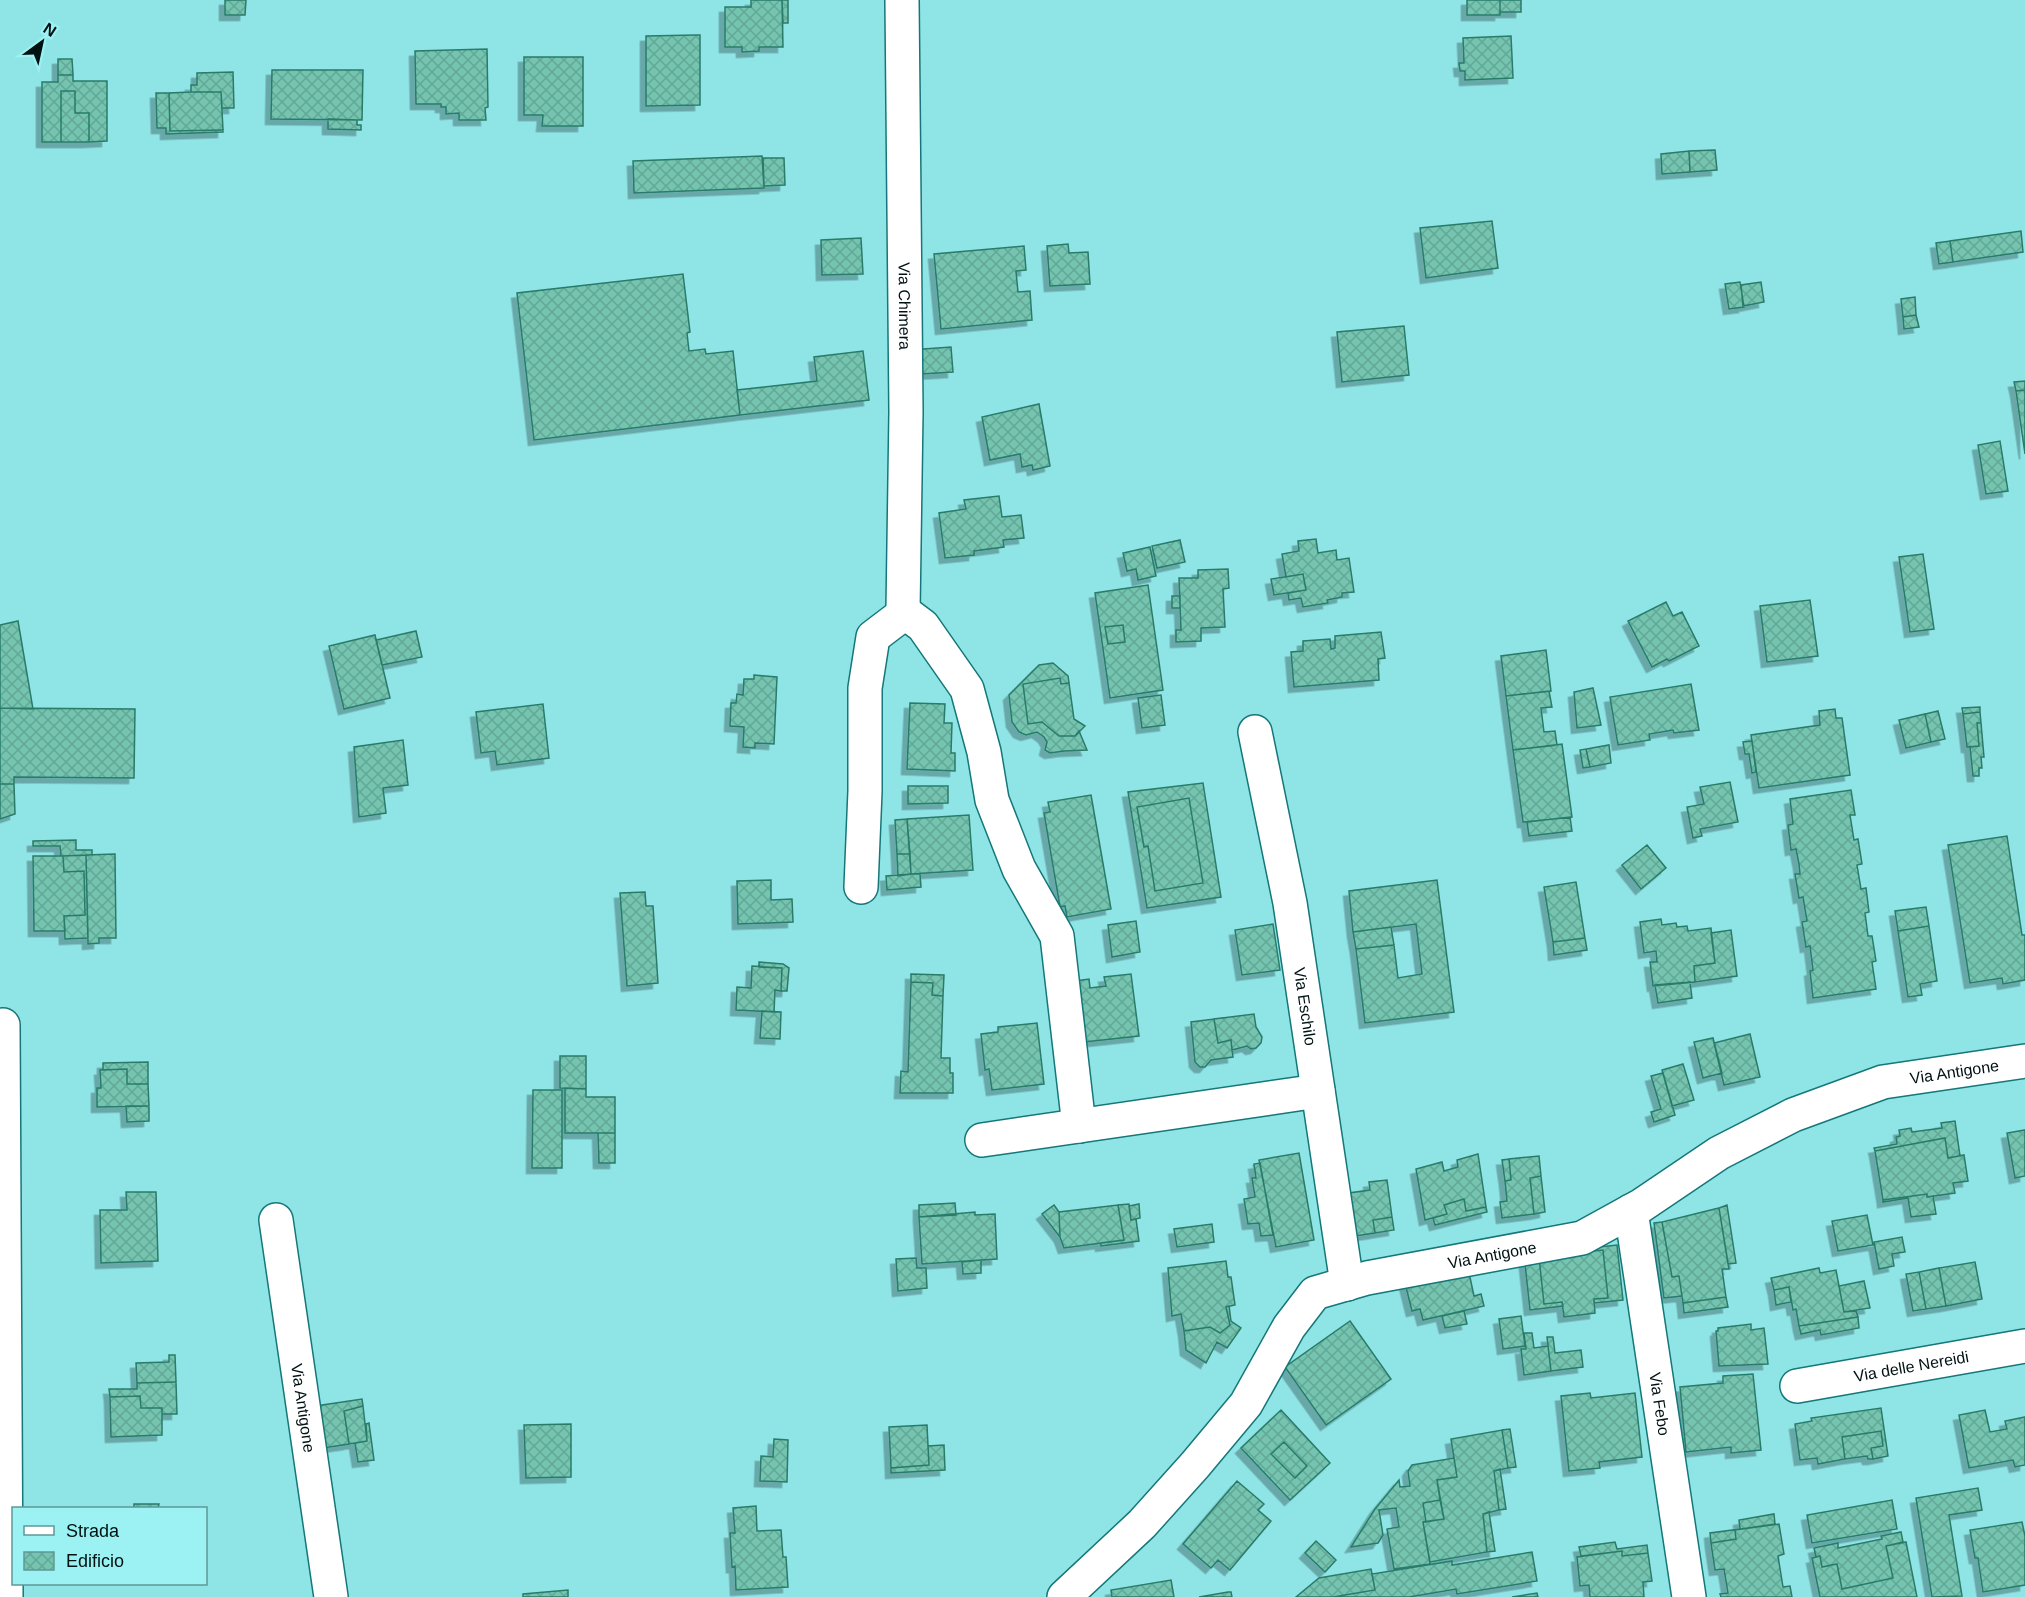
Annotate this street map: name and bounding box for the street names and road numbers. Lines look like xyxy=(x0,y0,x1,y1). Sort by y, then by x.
street label: Via Chimera xyxy=(896,262,913,350)
street label: Via Eschilo xyxy=(1291,966,1319,1047)
street label: Via Antigone xyxy=(1909,1057,2000,1087)
street label: Via Antigone xyxy=(1447,1239,1538,1272)
street label: Via delle Nereidi xyxy=(1853,1348,1970,1385)
street label: Via Antigone xyxy=(288,1363,318,1454)
street label: Via Febo xyxy=(1646,1371,1673,1437)

